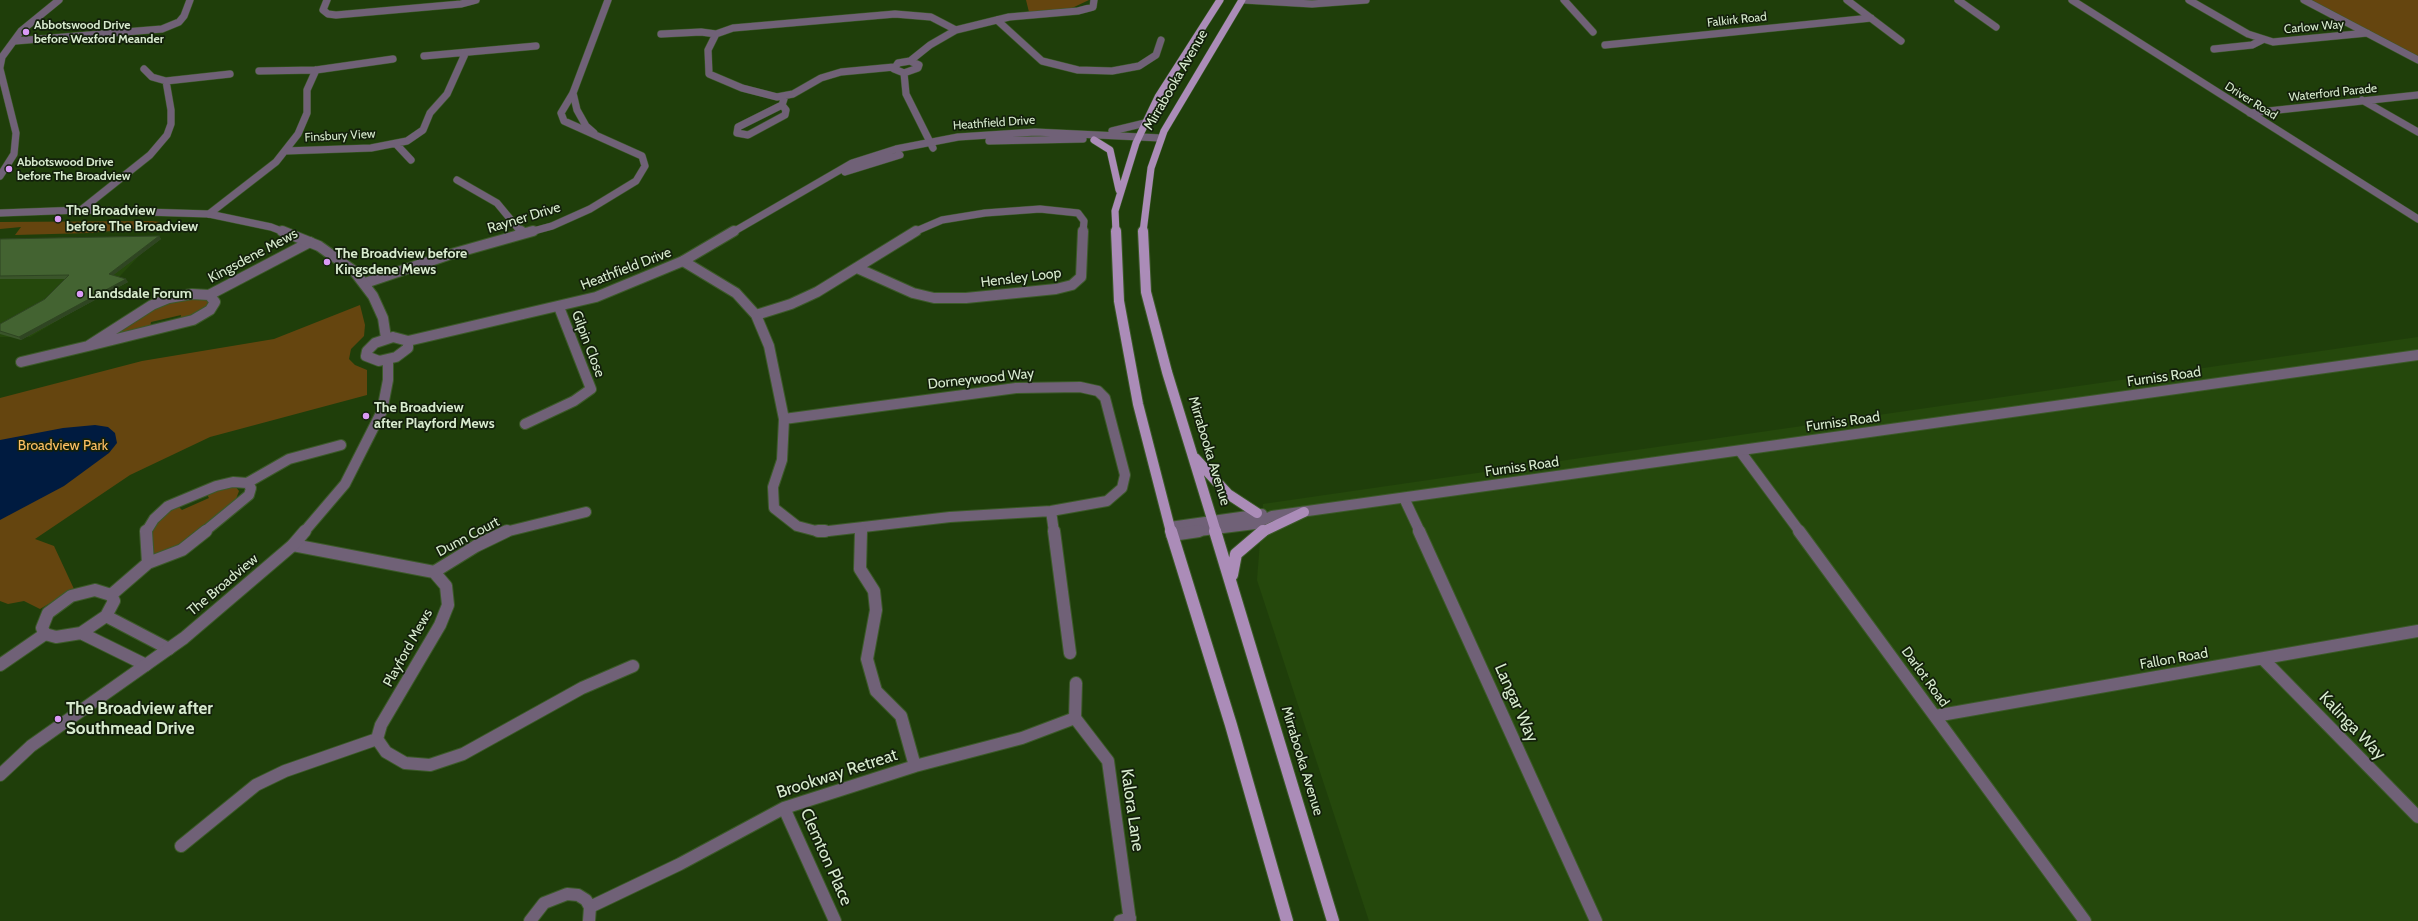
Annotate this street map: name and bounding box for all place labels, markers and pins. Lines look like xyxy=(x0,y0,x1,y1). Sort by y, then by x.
place label: Abbotswood Drive before Wexford Meander xyxy=(34,18,164,46)
marker: Abbotswood Drive before Wexford Meander xyxy=(21,27,31,37)
place label: Abbotswood Drive before The Broadview xyxy=(17,155,130,183)
marker: Abbotswood Drive before The Broadview xyxy=(4,164,14,174)
place label: The Broadview before The Broadview xyxy=(66,203,198,236)
marker: The Broadview before The Broadview xyxy=(53,214,63,224)
place label: The Broadview before Kingsdene Mews xyxy=(335,246,467,278)
marker: The Broadview before Kingsdene Mews xyxy=(322,257,332,267)
place label: Landsdale Forum xyxy=(88,286,192,302)
marker: Landsdale Forum xyxy=(75,289,85,299)
place label: The Broadview after Playford Mews xyxy=(374,400,495,432)
marker: The Broadview after Playford Mews xyxy=(361,411,371,421)
place label: The Broadview after Southmead Drive xyxy=(66,699,213,739)
marker: The Broadview after Southmead Drive xyxy=(53,714,63,724)

